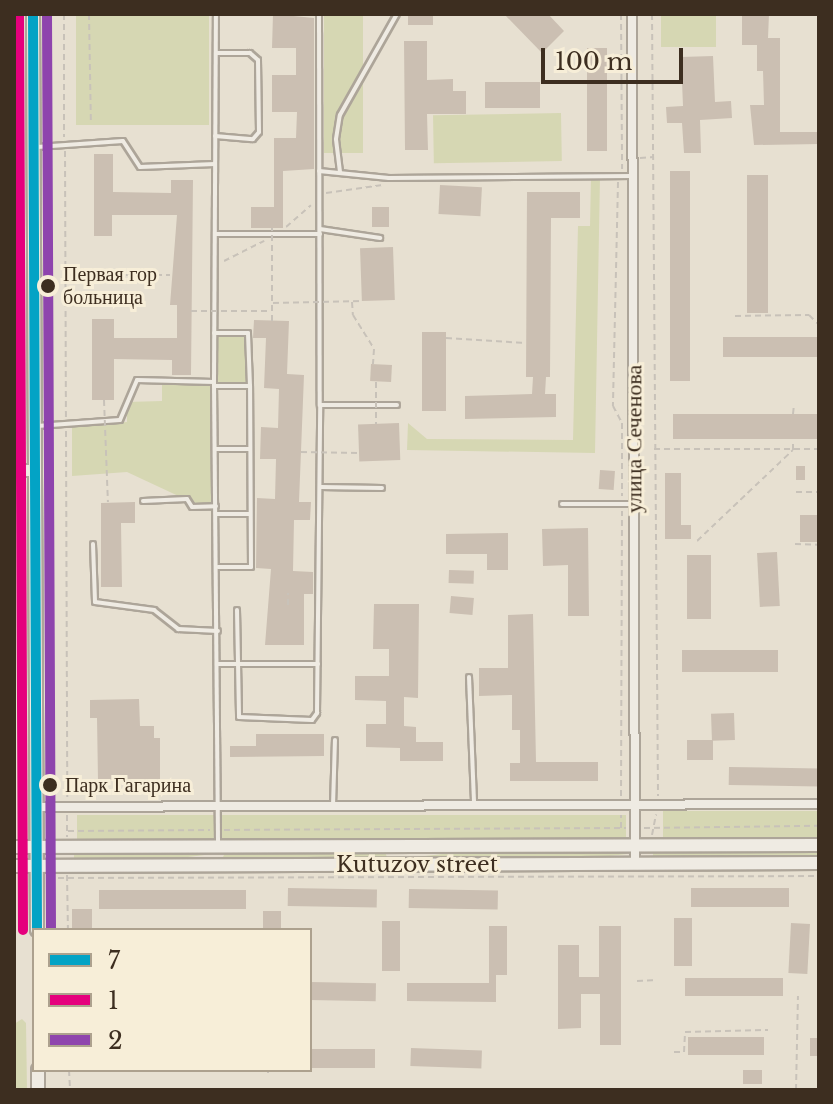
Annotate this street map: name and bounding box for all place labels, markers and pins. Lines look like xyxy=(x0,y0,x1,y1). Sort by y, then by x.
place label: Первая гор больница xyxy=(63,262,157,309)
marker: Первая гор больница xyxy=(40,278,56,294)
place label: Парк Гагарина xyxy=(65,773,191,797)
marker: Парк Гагарина xyxy=(42,777,58,793)

